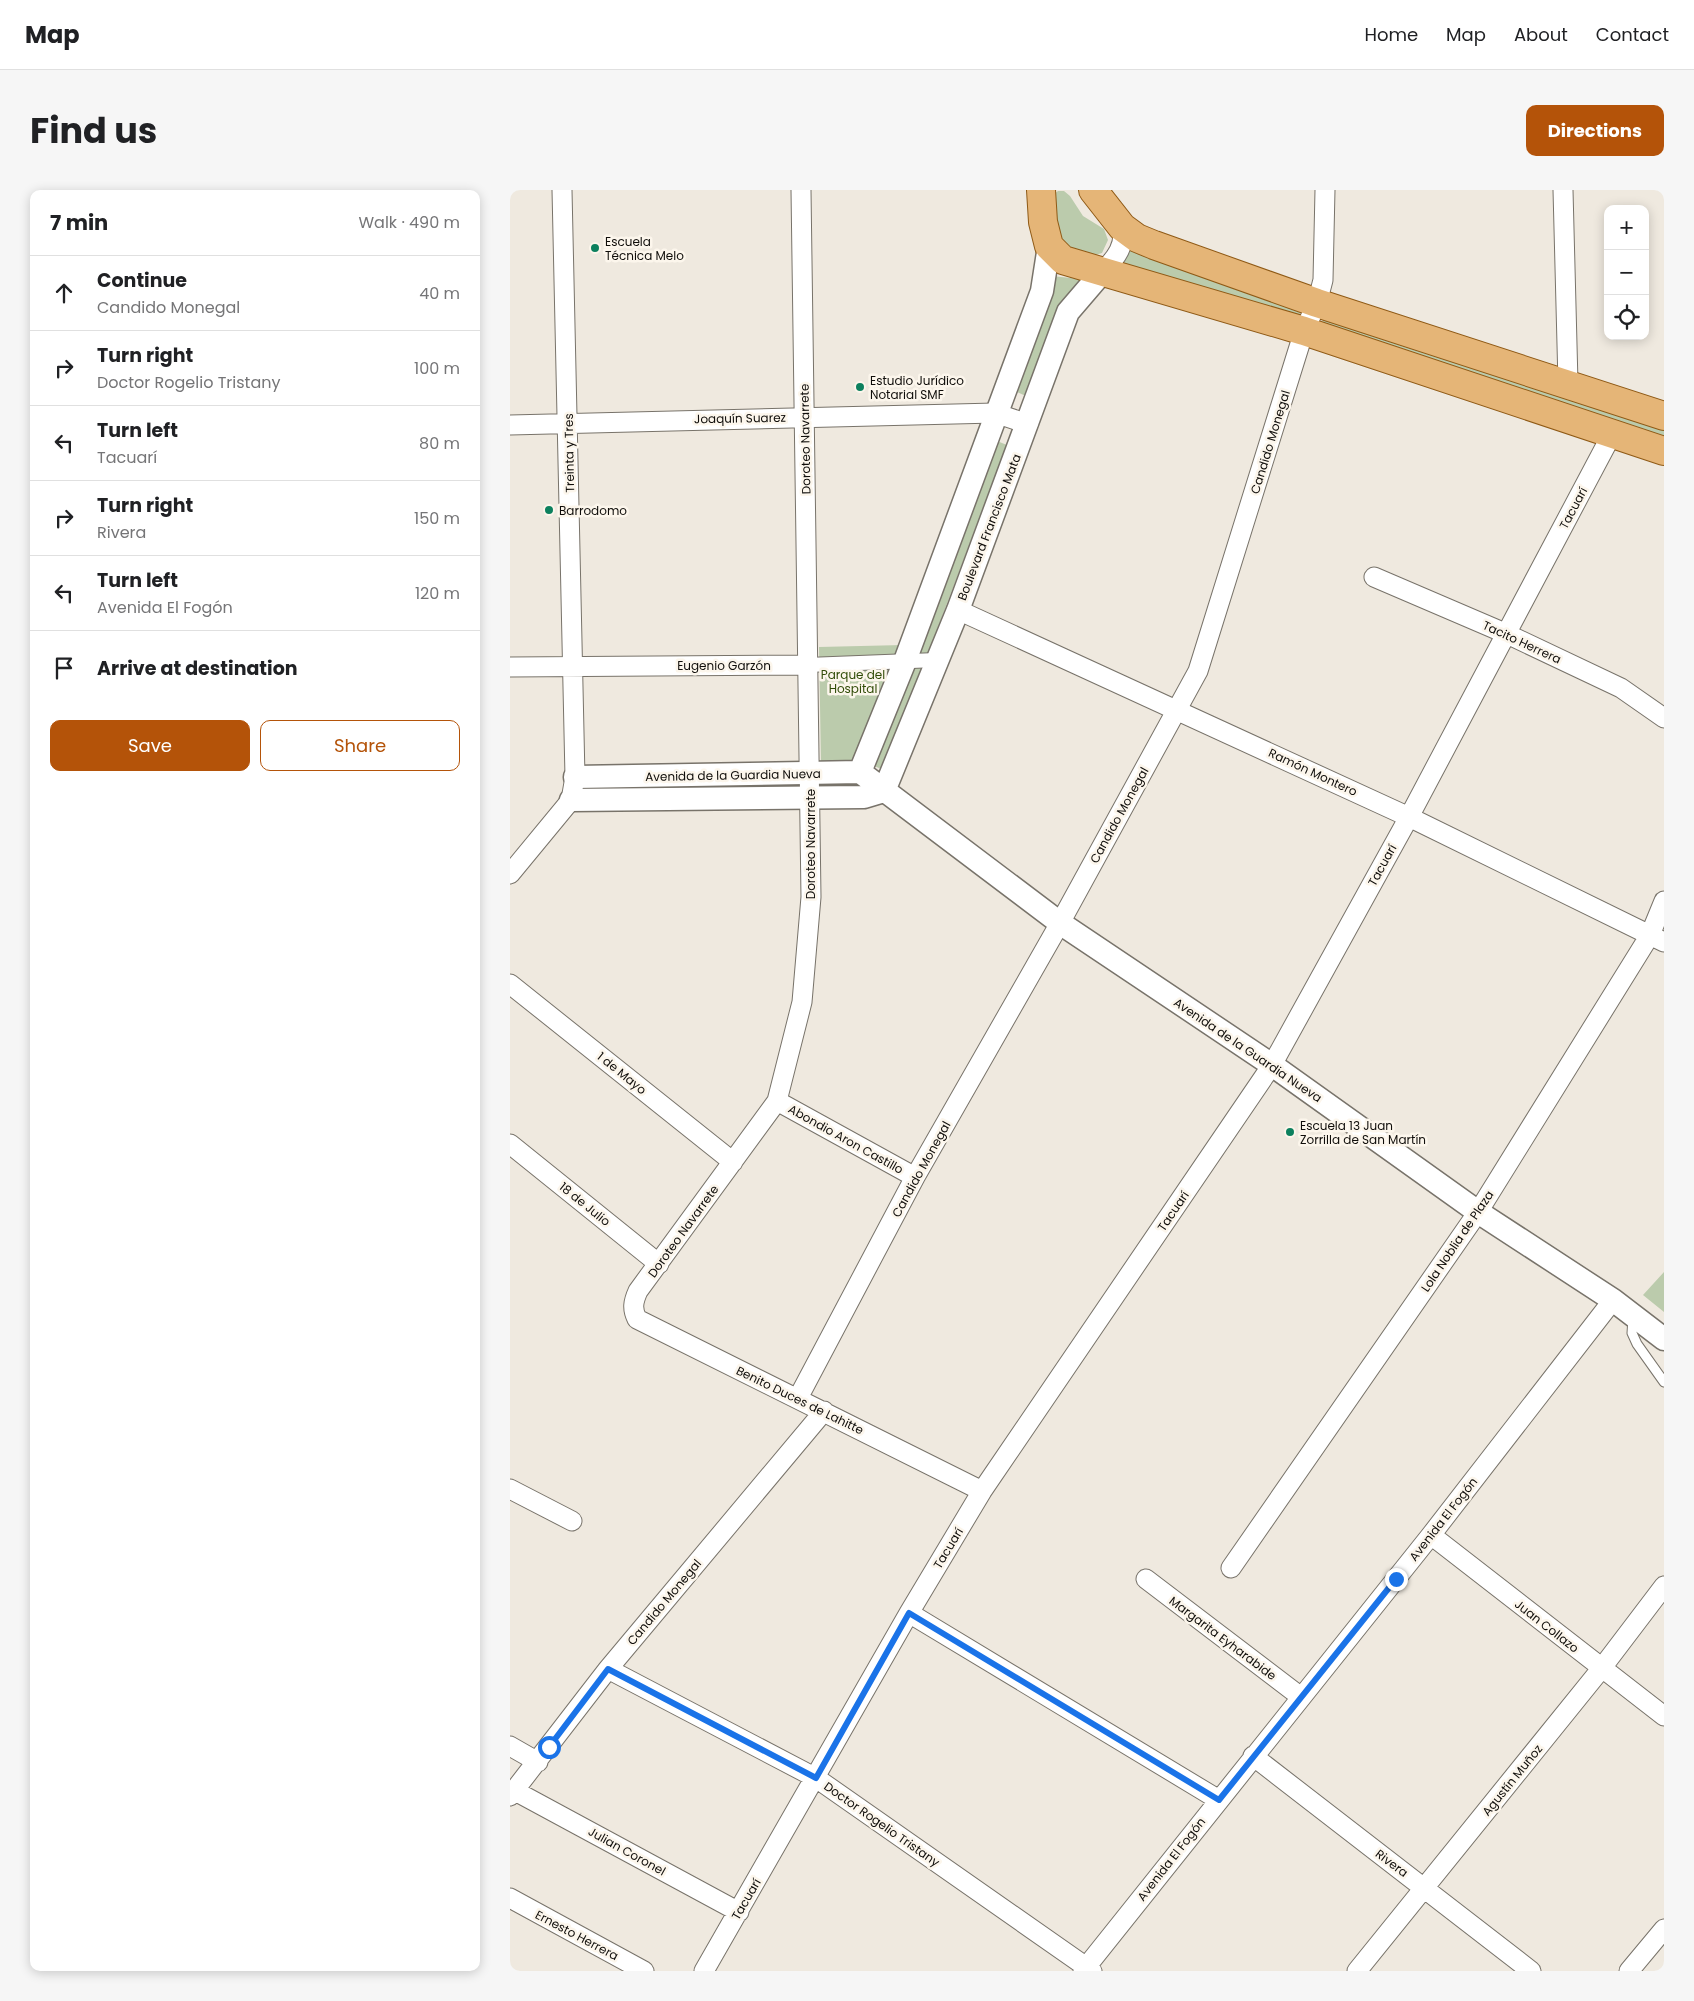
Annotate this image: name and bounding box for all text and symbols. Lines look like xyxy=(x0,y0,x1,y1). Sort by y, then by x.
text: Map xyxy=(25,18,80,51)
text: Home xyxy=(1364,22,1418,47)
text: Map xyxy=(1446,22,1486,47)
text: About xyxy=(1514,22,1568,47)
text: Contact xyxy=(1596,22,1669,47)
button: Directions xyxy=(1526,105,1664,156)
text: Find us xyxy=(30,106,157,155)
map controls xyxy=(1604,205,1649,340)
button: + xyxy=(1604,205,1649,250)
text: 7 min xyxy=(50,208,108,237)
text: Walk · 490 m xyxy=(359,211,460,234)
place label: Escuela Técnica Melo xyxy=(605,233,684,264)
marker: Escuela Técnica Melo xyxy=(589,242,601,254)
button: − xyxy=(1604,250,1649,295)
text: Continue xyxy=(97,267,187,294)
icon: ahead xyxy=(50,279,78,307)
text: 40 m xyxy=(419,282,460,305)
button: locate xyxy=(1604,295,1649,340)
text: Candido Monegal xyxy=(97,296,240,319)
text: Turn right xyxy=(97,342,193,369)
icon: right xyxy=(50,354,78,382)
text: 100 m xyxy=(414,357,460,380)
text: Doctor Rogelio Tristany xyxy=(97,371,280,394)
place label: Estudio Jurídico Notarial SMF xyxy=(870,372,964,403)
marker: Estudio Jurídico Notarial SMF xyxy=(854,381,866,393)
street label: Doroteo Navarrete xyxy=(796,384,814,494)
street label: Candido Monegal xyxy=(1246,388,1294,496)
street label: Joaquín Suarez xyxy=(694,409,786,427)
street label: Treinta y Tres xyxy=(560,413,578,493)
text: Turn left xyxy=(97,417,178,444)
icon: left xyxy=(50,429,78,457)
text: 80 m xyxy=(419,432,460,455)
text: Tacuarí xyxy=(97,446,157,469)
street label: Boulevard Francisco Mata xyxy=(953,451,1025,603)
street label: Tacuarí xyxy=(1555,484,1591,532)
text: Turn right xyxy=(97,492,193,519)
place label: Barrodomo xyxy=(559,502,627,519)
icon: right xyxy=(50,504,78,532)
marker: Barrodomo xyxy=(543,504,555,516)
text: 150 m xyxy=(414,507,460,530)
text: Rivera xyxy=(97,521,146,544)
text: Turn left xyxy=(97,567,178,594)
icon: left xyxy=(50,579,78,607)
text: 120 m xyxy=(415,582,460,605)
text: Avenida El Fogón xyxy=(97,596,233,619)
street label: Tacito Herrera xyxy=(1480,616,1564,668)
icon: arrive xyxy=(50,654,78,682)
text: Arrive at destination xyxy=(97,655,298,682)
street label: Eugenio Garzón xyxy=(677,657,771,674)
park label: Parque del Hospital xyxy=(821,666,885,697)
button: Save xyxy=(50,720,250,771)
button: Share xyxy=(260,720,460,771)
street label: Ramón Montero xyxy=(1266,744,1360,800)
street label: Candido Monegal xyxy=(1086,764,1152,866)
street label: Avenida de la Guardia Nueva xyxy=(645,765,821,785)
street label: Doroteo Navarrete xyxy=(802,789,819,899)
street label: Tacuarí xyxy=(1364,841,1400,889)
street label: Avenida de la Guardia Nueva xyxy=(1170,994,1326,1106)
street label: 1 de Mayo xyxy=(594,1048,650,1098)
street label: Abondio Aron Castillo xyxy=(785,1100,907,1178)
place label: Escuela 13 Juan Zorrilla de San Martín xyxy=(1300,1117,1426,1148)
street label: Candido Monegal xyxy=(888,1118,954,1220)
marker: Escuela 13 Juan Zorrilla de San Martín xyxy=(1284,1126,1296,1138)
street label: 18 de Julio xyxy=(556,1178,614,1230)
street label: Doroteo Navarrete xyxy=(644,1181,722,1281)
street label: Lola Noblia de Plaza xyxy=(1417,1187,1497,1295)
street label: Tacuarí xyxy=(1153,1188,1193,1234)
street label: Benito Duces de Lahitte xyxy=(733,1362,867,1438)
street label: Avenida El Fogón xyxy=(1405,1474,1481,1564)
street label: Tacuarí xyxy=(929,1524,967,1572)
street label: Candido Monegal xyxy=(623,1555,705,1649)
route end xyxy=(1385,1568,1408,1591)
street label: Margarita Eyharabide xyxy=(1166,1592,1280,1684)
street label: Juan Collazo xyxy=(1511,1596,1583,1657)
route start xyxy=(538,1736,561,1759)
street label: Agustín Muñoz xyxy=(1478,1741,1546,1819)
street label: Doctor Rogelio Tristany xyxy=(821,1778,943,1871)
street label: Avenida El Fogón xyxy=(1133,1814,1209,1904)
street label: Julian Coronel xyxy=(585,1823,669,1879)
street label: Rivera xyxy=(1372,1845,1412,1881)
street label: Tacuarí xyxy=(727,1875,765,1923)
street label: Ernesto Herrera xyxy=(532,1906,622,1964)

